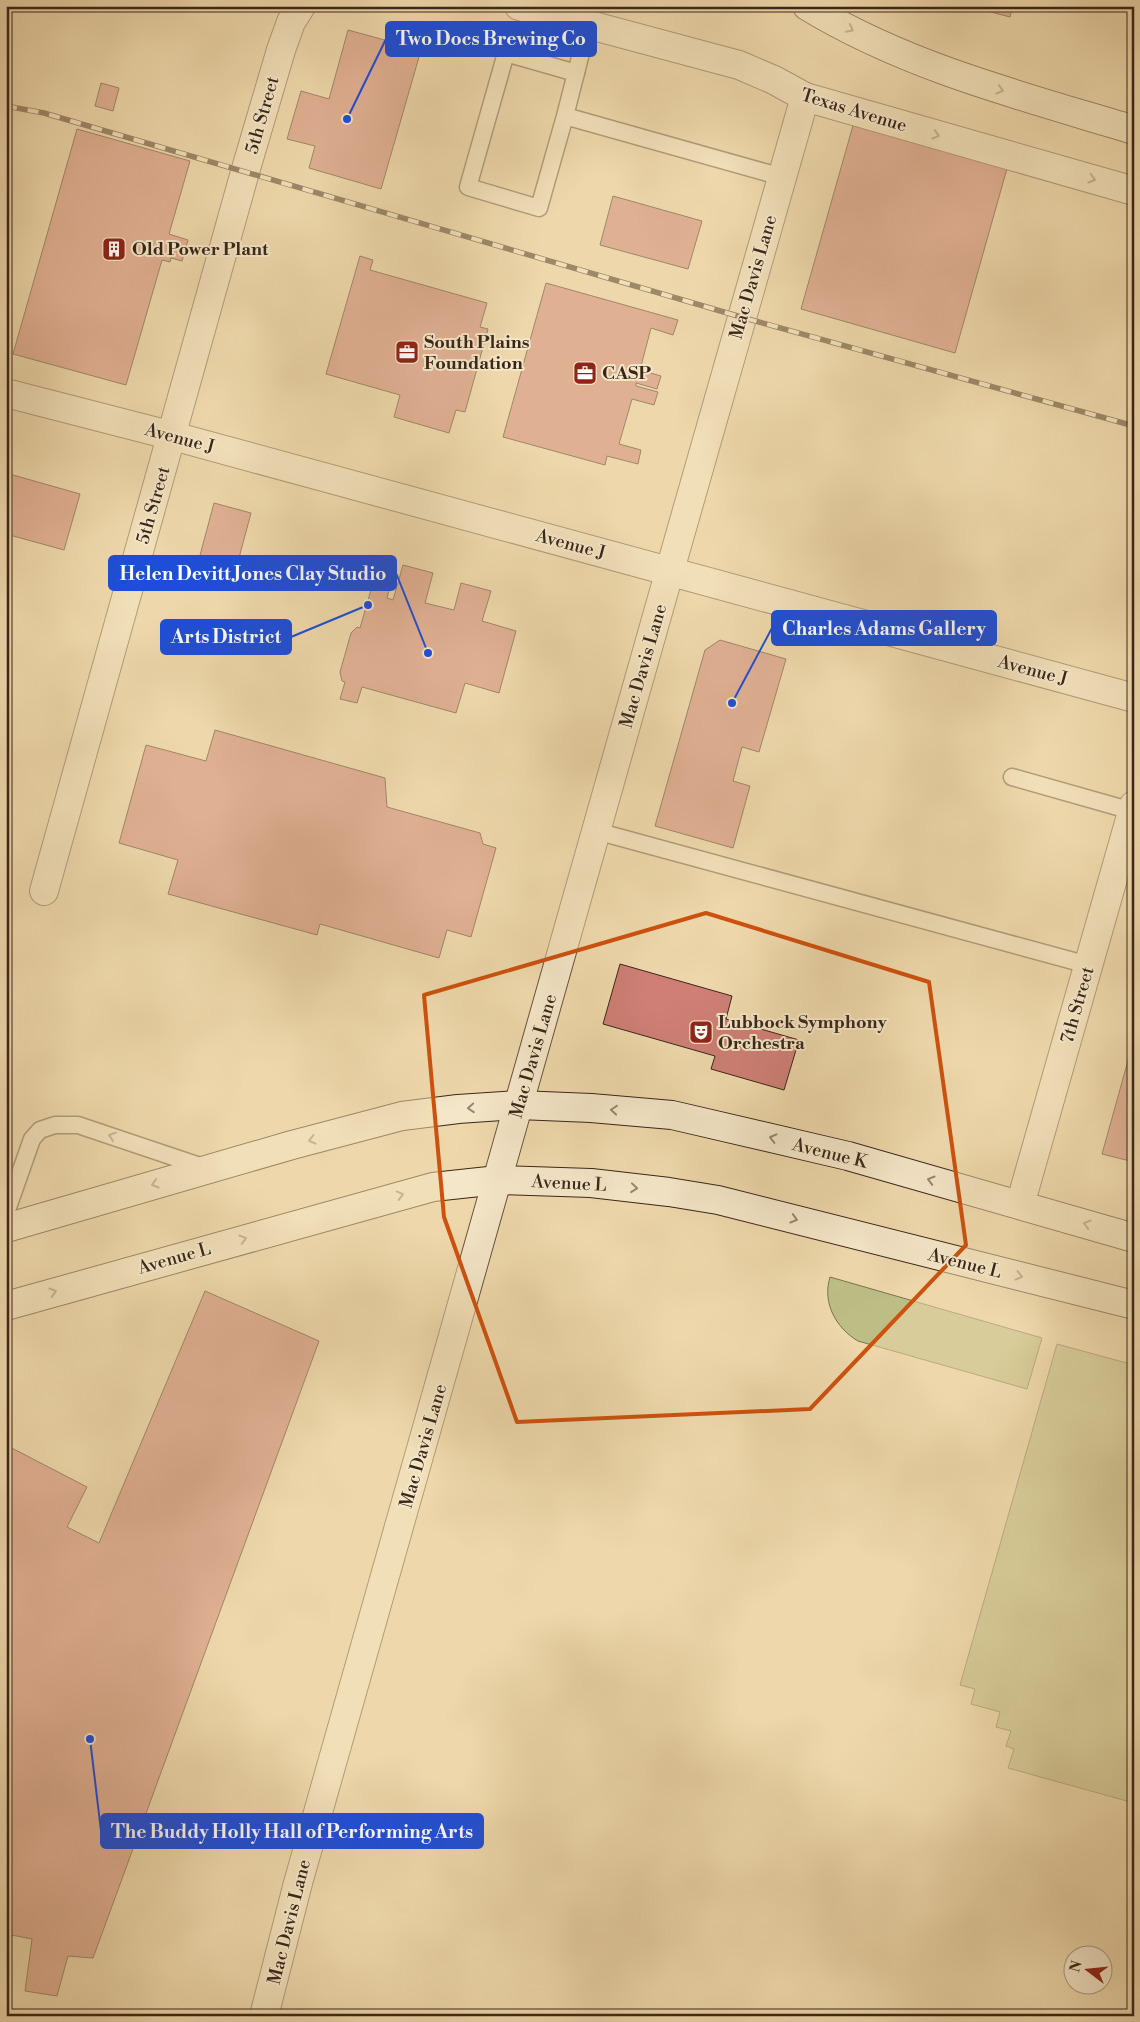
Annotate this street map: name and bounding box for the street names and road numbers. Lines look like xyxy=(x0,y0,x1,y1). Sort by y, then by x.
street label: 5th Street xyxy=(240,73,285,157)
street label: Texas Avenue xyxy=(798,83,910,137)
street label: Mac Davis Lane xyxy=(725,212,782,342)
street label: Avenue J xyxy=(141,418,217,459)
street label: 5th Street xyxy=(131,463,176,547)
street label: Avenue J xyxy=(532,524,608,565)
street label: Mac Davis Lane xyxy=(615,601,672,731)
street label: Avenue J xyxy=(994,650,1070,691)
street label: 7th Street xyxy=(1056,963,1100,1046)
street label: Mac Davis Lane xyxy=(505,991,562,1121)
street label: Avenue K xyxy=(789,1133,871,1174)
street label: Avenue L xyxy=(530,1170,607,1197)
street label: Avenue L xyxy=(134,1237,213,1280)
street label: Avenue L xyxy=(925,1243,1004,1284)
street label: Mac Davis Lane xyxy=(395,1381,452,1511)
street label: Mac Davis Lane xyxy=(263,1857,316,1987)

